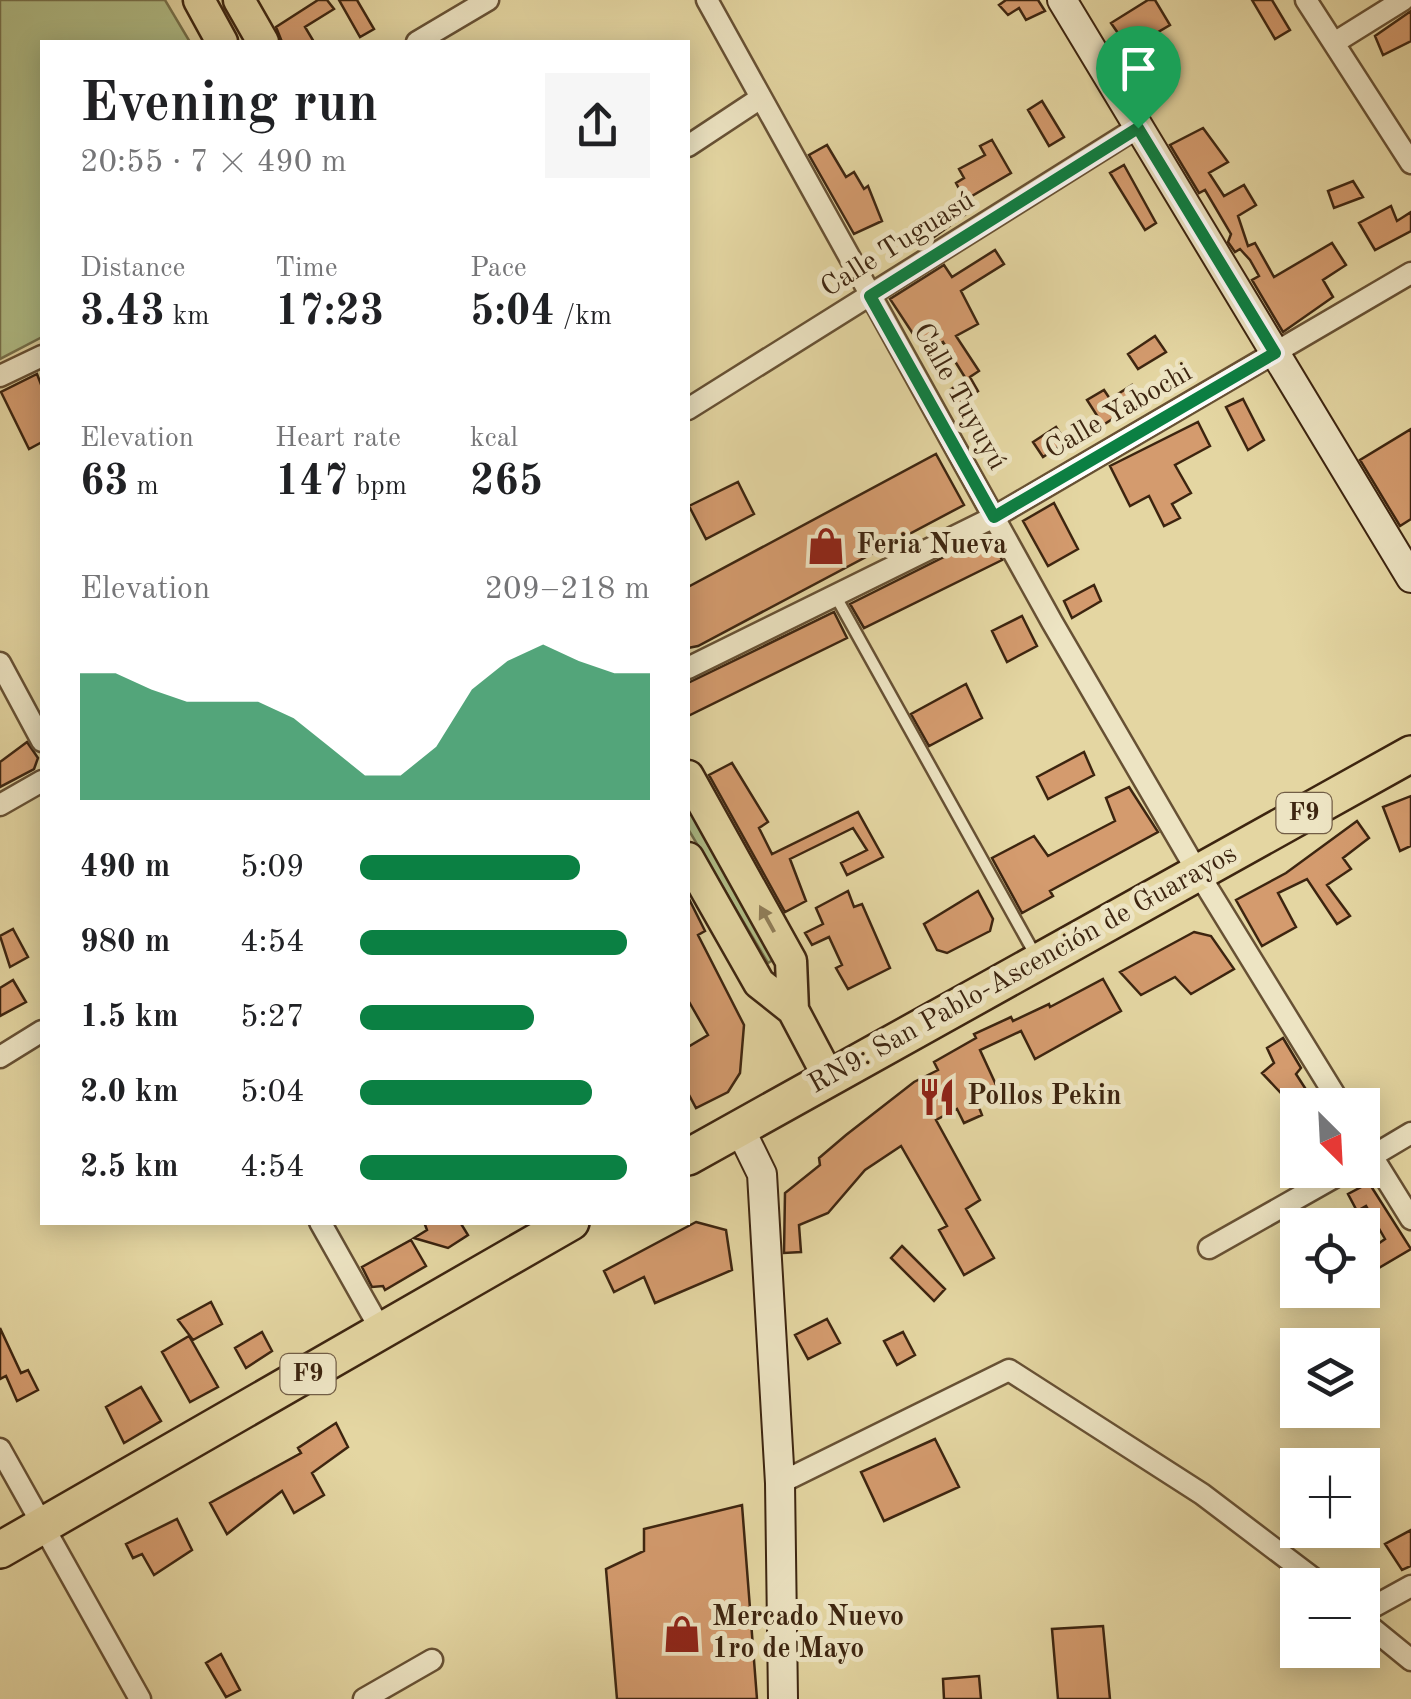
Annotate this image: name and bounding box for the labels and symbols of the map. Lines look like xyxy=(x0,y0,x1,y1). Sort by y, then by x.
pin xyxy=(1096,26,1181,129)
street label: Calle Tuguasú xyxy=(817,187,979,303)
street label: Calle Tuyuyú xyxy=(907,319,1011,475)
street label: Calle Yabochi xyxy=(1041,359,1197,465)
shop icon: Feria Nueva xyxy=(805,525,847,567)
place label: Feria Nueva xyxy=(856,532,1007,560)
road number: F9 xyxy=(1276,793,1332,833)
street label: RN9: San Pablo-Ascención de Guarayos xyxy=(804,840,1242,1100)
one-way arrow xyxy=(758,904,775,933)
restaurant icon: Pollos Pekin xyxy=(916,1076,958,1118)
place label: Pollos Pekin xyxy=(967,1083,1122,1111)
north arrow xyxy=(1280,1088,1380,1188)
road number: F9 xyxy=(280,1354,336,1394)
place label: Mercado Nuevo 1ro de Mayo xyxy=(712,1604,904,1664)
shop icon: Mercado Nuevo 1ro de Mayo xyxy=(661,1613,703,1655)

